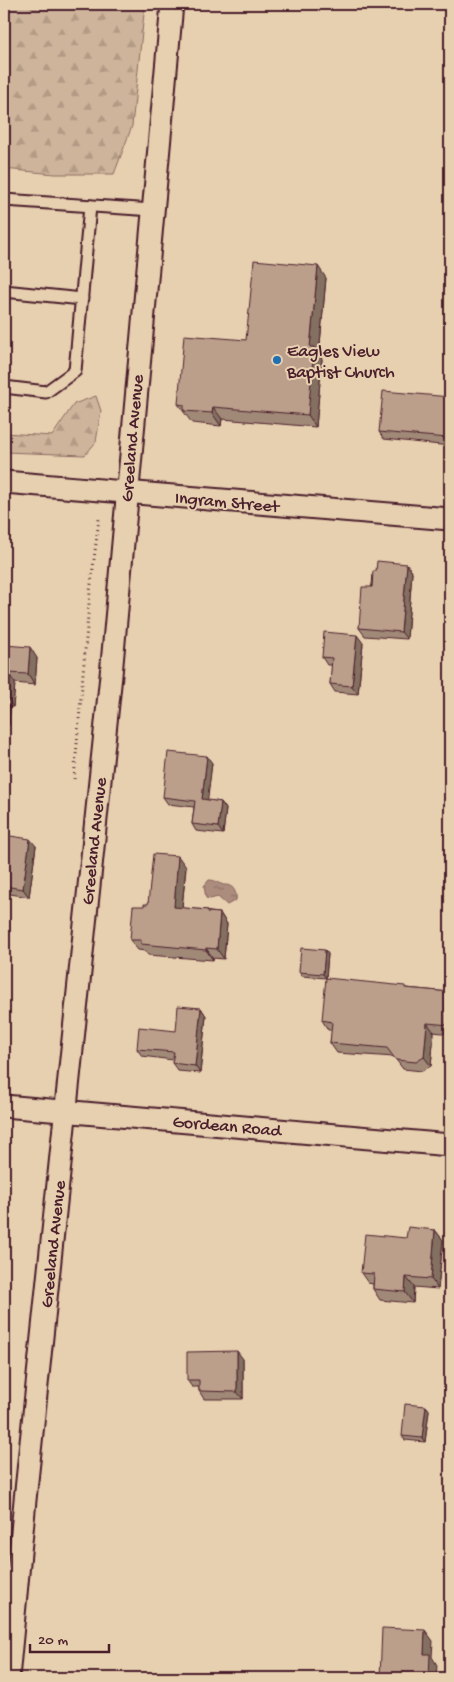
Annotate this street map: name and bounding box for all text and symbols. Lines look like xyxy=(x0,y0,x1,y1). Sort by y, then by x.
place label: Eagles View Baptist Church xyxy=(286,342,395,384)
marker: Eagles View Baptist Church xyxy=(271,354,283,366)
street label: Greeland Avenue xyxy=(117,373,150,503)
street label: Ingram Street xyxy=(174,488,281,519)
street label: Greeland Avenue xyxy=(78,776,113,906)
street label: Gordean Road xyxy=(172,1112,283,1143)
street label: Greeland Avenue xyxy=(37,1179,72,1309)
scale bar xyxy=(30,1622,109,1654)
text: 20 m xyxy=(38,1632,68,1650)

